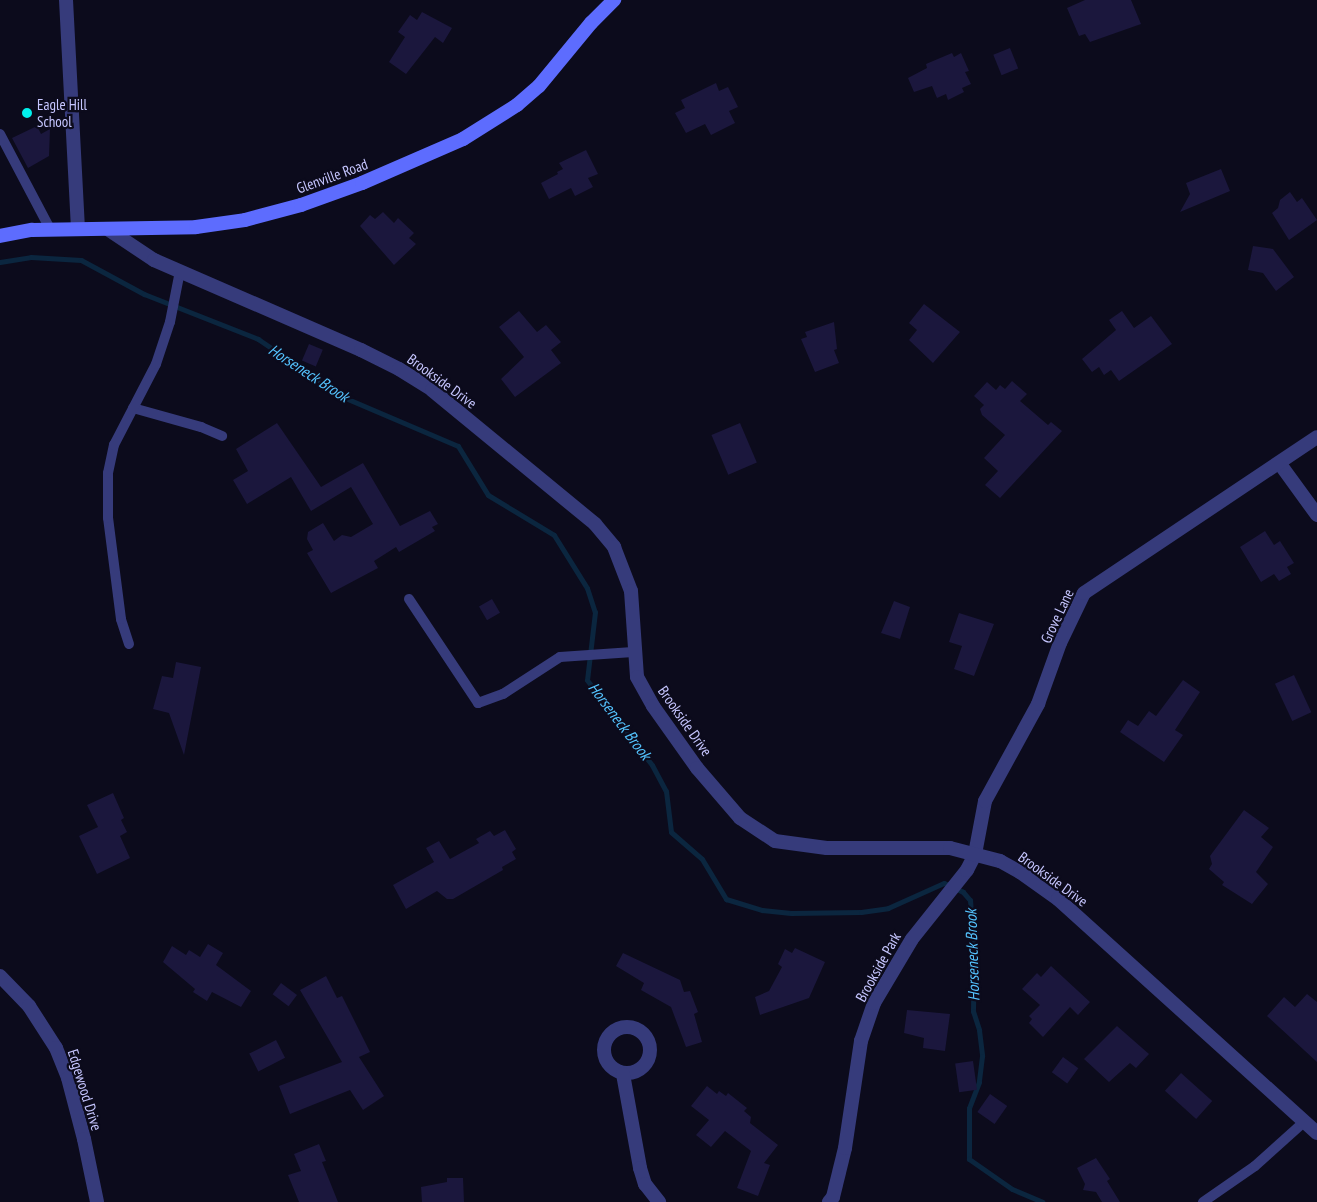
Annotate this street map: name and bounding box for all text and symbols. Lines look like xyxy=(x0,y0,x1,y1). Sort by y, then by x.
place label: Eagle Hill School xyxy=(37,95,87,130)
marker: Eagle Hill School xyxy=(21,107,33,119)
street label: Glenville Road xyxy=(294,155,370,197)
water label: Horseneck Brook xyxy=(265,340,353,406)
street label: Brookside Drive xyxy=(404,350,480,412)
street label: Grove Lane xyxy=(1037,586,1077,646)
water label: Horseneck Brook xyxy=(584,678,656,764)
street label: Brookside Drive xyxy=(654,682,716,760)
street label: Brookside Drive xyxy=(1015,848,1091,910)
water label: Horseneck Brook xyxy=(961,908,983,1002)
street label: Brookside Park xyxy=(852,929,904,1005)
street label: Edgewood Drive xyxy=(64,1047,106,1133)

